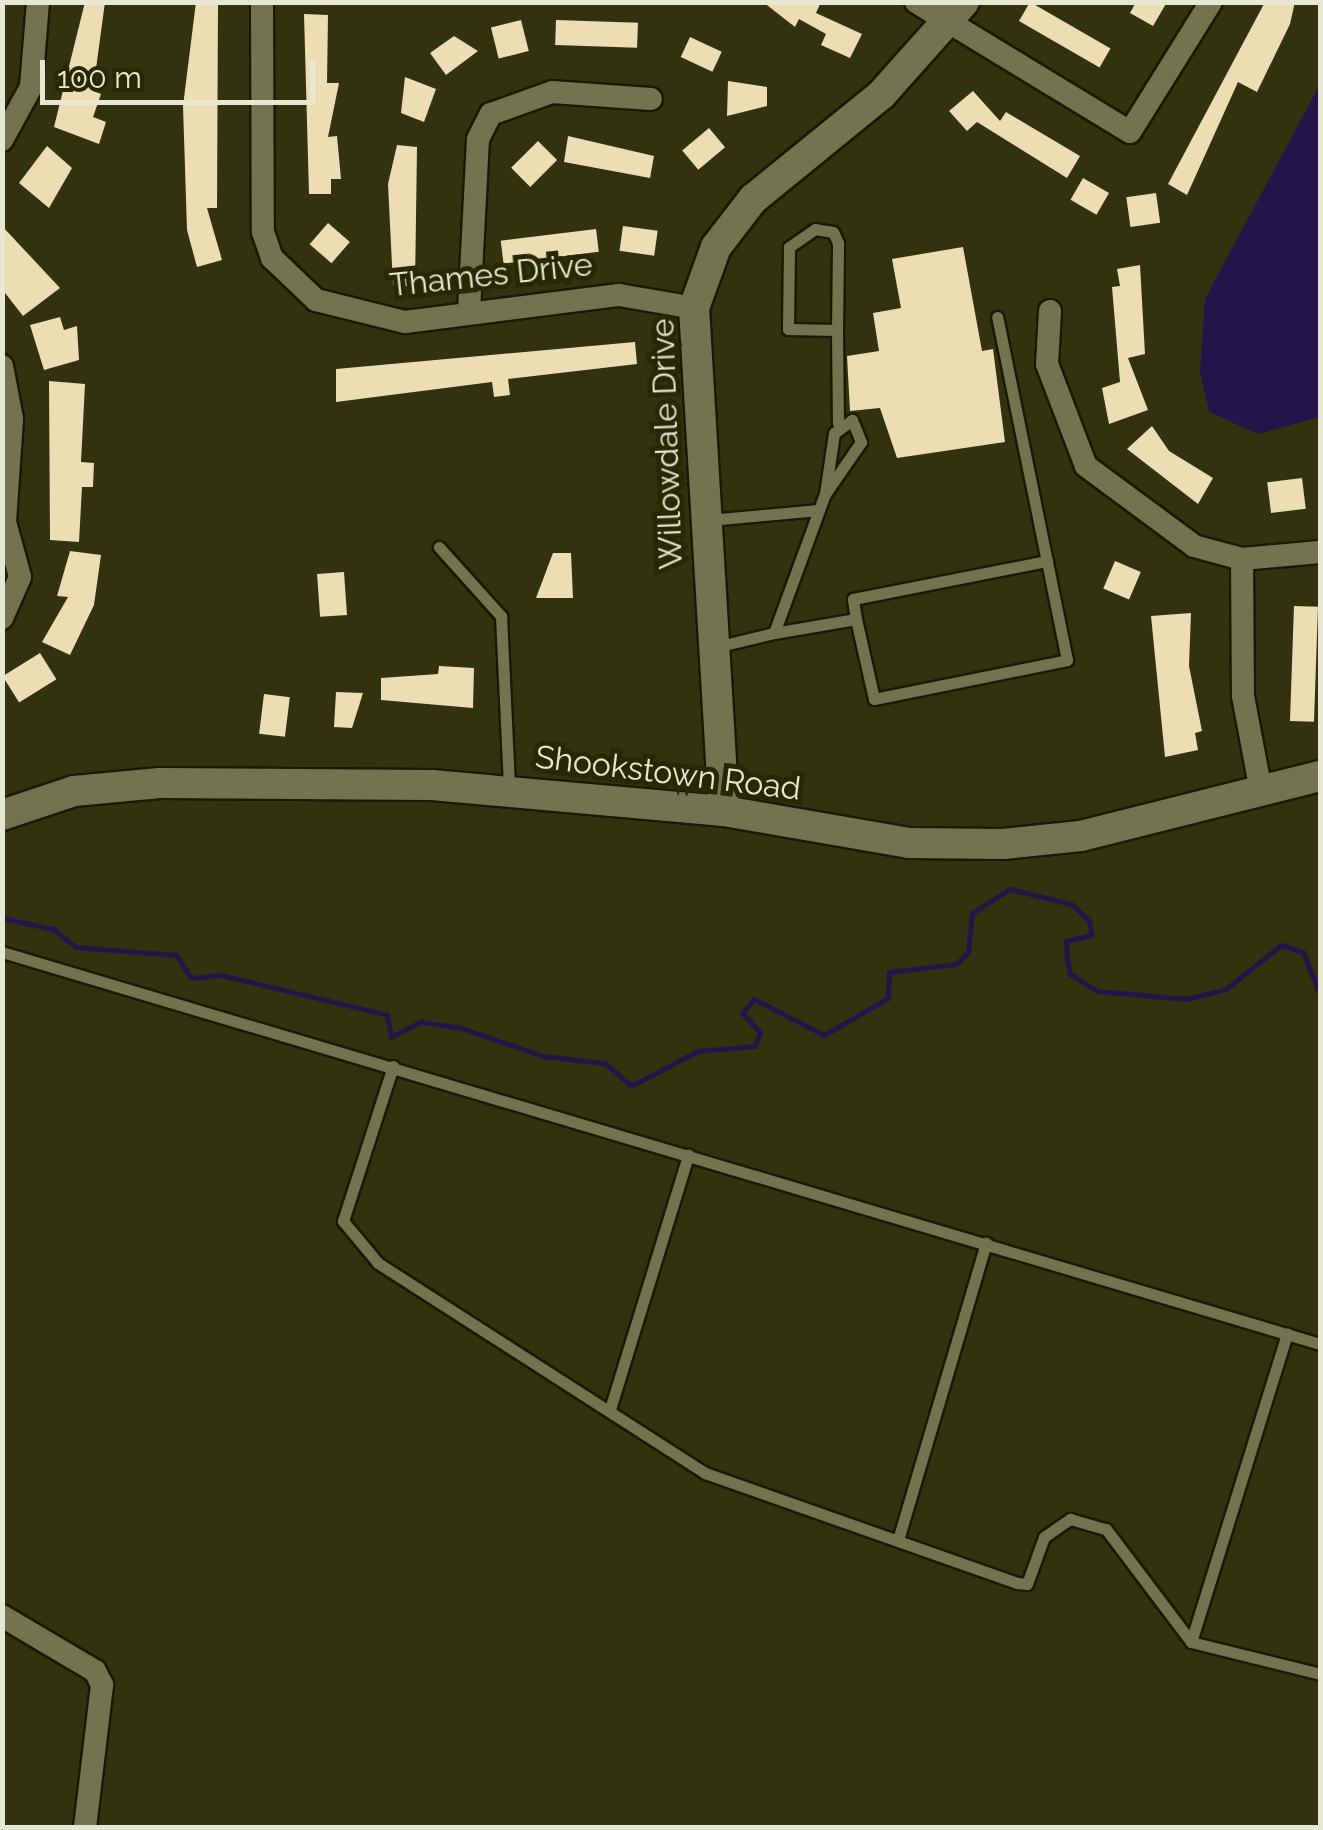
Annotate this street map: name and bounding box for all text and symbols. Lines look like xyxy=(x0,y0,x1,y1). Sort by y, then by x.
scale bar xyxy=(45,40,320,102)
text: 100 m xyxy=(57,60,142,95)
street label: Thames Drive xyxy=(388,245,594,305)
street label: Willowdale Drive xyxy=(643,318,691,570)
street label: Shookstown Road xyxy=(533,738,803,808)

